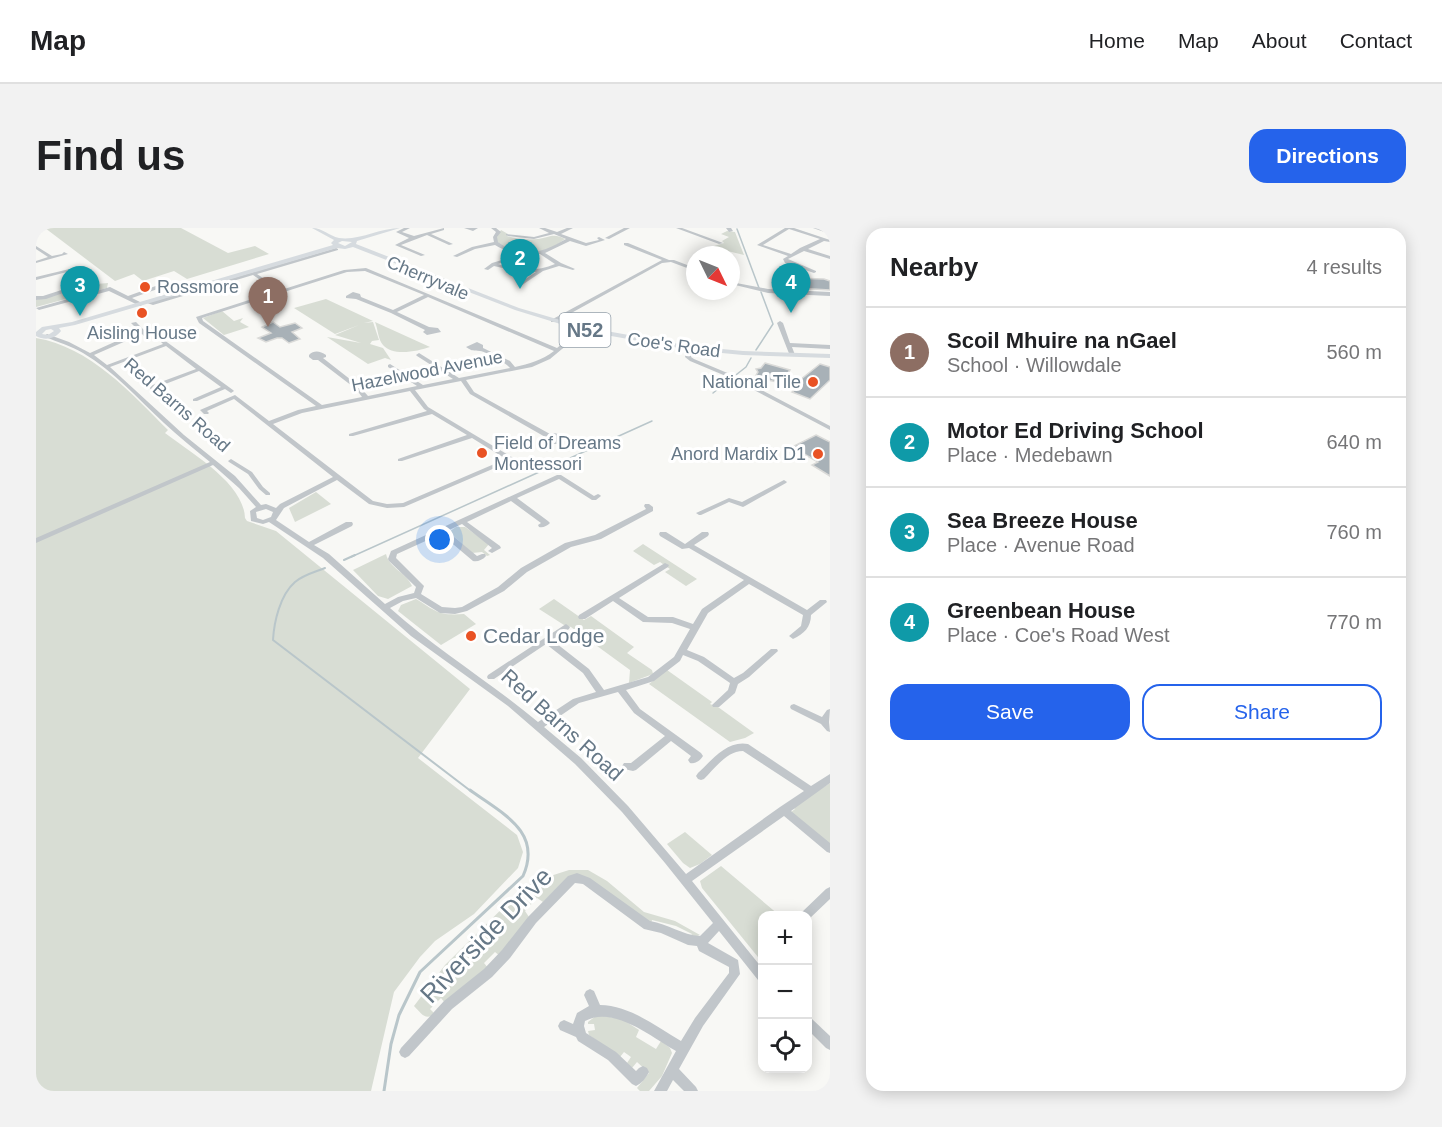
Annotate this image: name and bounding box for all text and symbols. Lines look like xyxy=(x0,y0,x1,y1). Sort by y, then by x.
text: Map xyxy=(30,25,86,56)
text: Home xyxy=(1089,29,1145,52)
text: Map xyxy=(1178,29,1219,52)
text: About xyxy=(1252,29,1307,52)
text: Contact xyxy=(1340,29,1412,52)
button: Directions xyxy=(1249,129,1406,183)
text: Find us xyxy=(36,132,185,179)
pin: 2 xyxy=(500,239,540,289)
north arrow xyxy=(686,246,740,300)
street label: Cherryvale xyxy=(384,252,472,304)
text: Nearby xyxy=(890,252,978,282)
text: 4 results xyxy=(1306,256,1382,278)
pin: 4 xyxy=(772,264,810,313)
pin: 3 xyxy=(60,266,99,316)
place label: Rossmore xyxy=(157,277,239,297)
pin: 1 xyxy=(248,278,288,327)
marker: Rossmore xyxy=(138,280,152,294)
marker: Aisling House xyxy=(135,306,149,320)
road number: N52 xyxy=(560,313,610,347)
place label: Aisling House xyxy=(87,323,197,343)
text: Scoil Mhuire na nGael xyxy=(947,328,1177,353)
street label: Coe's Road xyxy=(626,329,722,361)
text: 1 xyxy=(904,341,915,363)
text: 560 m xyxy=(1326,341,1382,363)
street label: Hazelwood Avenue xyxy=(350,347,504,395)
street label: Red Barns Road xyxy=(120,354,234,456)
text: School · Willowdale xyxy=(947,354,1122,376)
place label: National Tile xyxy=(702,372,801,392)
marker: National Tile xyxy=(806,375,820,389)
text: Motor Ed Driving School xyxy=(947,418,1204,443)
text: 2 xyxy=(904,431,915,453)
text: 640 m xyxy=(1326,431,1382,453)
place label: Field of Dreams Montessori xyxy=(494,433,621,474)
place label: Anord Mardix D1 xyxy=(671,444,806,464)
text: Place · Medebawn xyxy=(947,444,1113,466)
marker: Field of Dreams Montessori xyxy=(475,446,489,460)
marker: Anord Mardix D1 xyxy=(811,447,825,461)
text: Sea Breeze House xyxy=(947,508,1138,533)
text: 3 xyxy=(904,521,915,543)
text: 760 m xyxy=(1326,521,1382,543)
your location xyxy=(425,525,454,554)
text: Place · Avenue Road xyxy=(947,534,1135,556)
text: Greenbean House xyxy=(947,598,1135,623)
text: 4 xyxy=(904,611,915,633)
text: 770 m xyxy=(1326,611,1382,633)
place label: Cedar Lodge xyxy=(483,624,604,647)
text: Place · Coe's Road West xyxy=(947,624,1169,646)
marker: Cedar Lodge xyxy=(464,629,478,643)
street label: Red Barns Road xyxy=(497,664,628,785)
button: Save xyxy=(890,684,1130,740)
button: Share xyxy=(1142,684,1382,740)
street label: Riverside Drive xyxy=(414,861,558,1009)
map controls xyxy=(758,911,812,1073)
button: + xyxy=(758,911,812,965)
button: − xyxy=(758,965,812,1019)
button: locate xyxy=(758,1019,812,1073)

